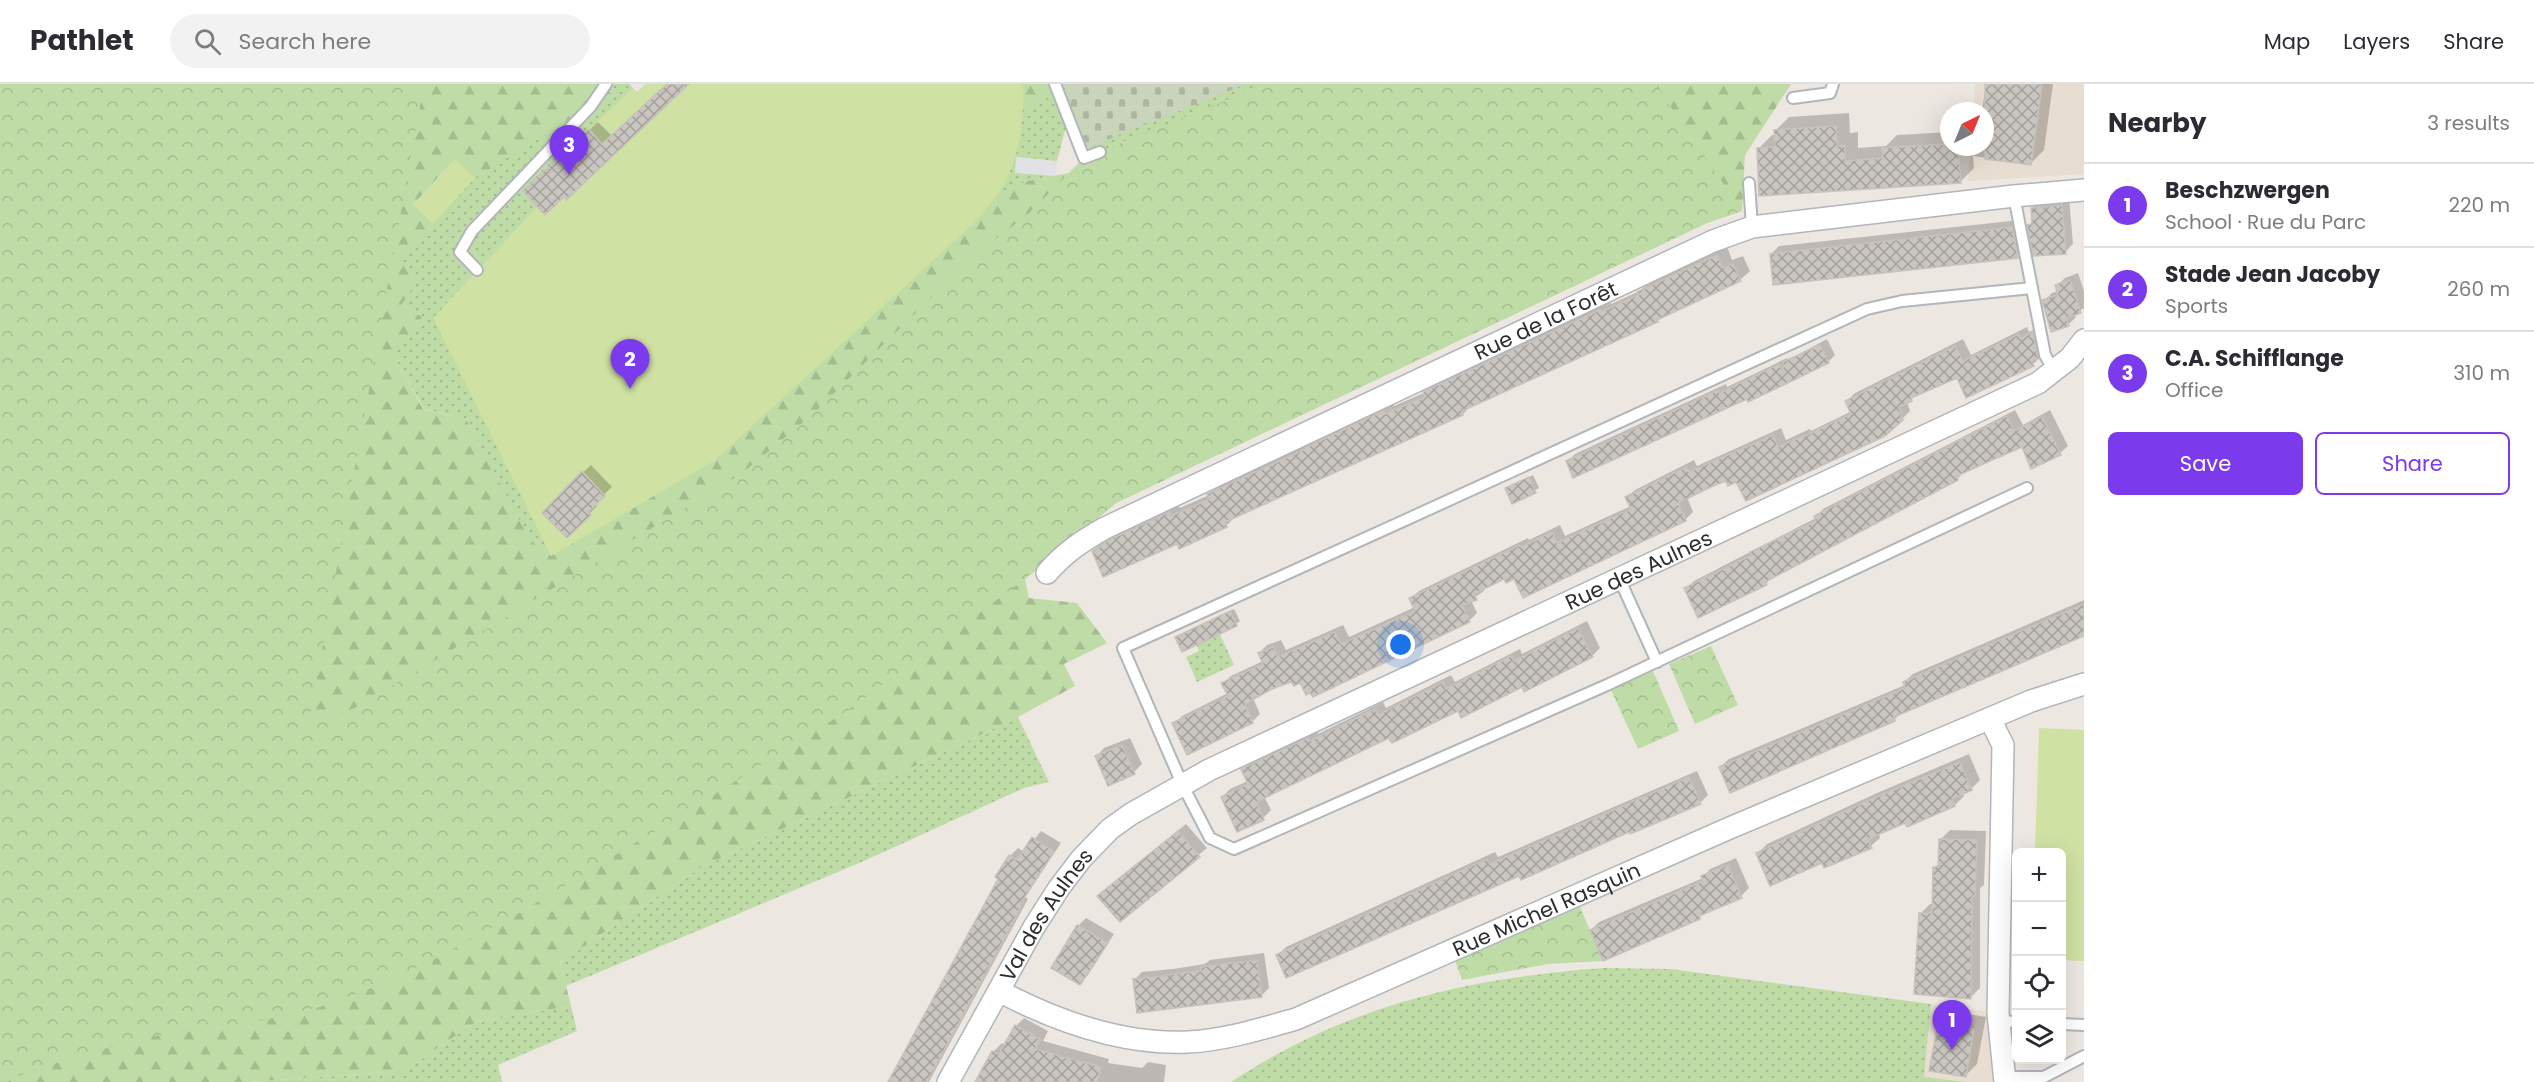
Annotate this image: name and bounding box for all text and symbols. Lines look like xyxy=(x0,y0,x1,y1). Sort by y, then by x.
search box xyxy=(170,14,590,68)
text: Pathlet xyxy=(30,21,134,60)
icon: search xyxy=(191,25,224,58)
text: Search here xyxy=(239,26,371,57)
text: Map xyxy=(2264,27,2310,56)
text: Layers xyxy=(2343,27,2410,56)
text: Share xyxy=(2443,27,2504,56)
north arrow xyxy=(1940,102,1994,156)
text: Nearby xyxy=(2108,105,2206,141)
text: 3 results xyxy=(2427,109,2510,137)
pin: 3 xyxy=(550,126,588,175)
text: Beschzwergen xyxy=(2165,175,2330,206)
text: 1 xyxy=(2124,191,2131,219)
text: 220 m xyxy=(2449,191,2510,219)
text: School · Rue du Parc xyxy=(2165,208,2366,236)
text: Stade Jean Jacoby xyxy=(2165,259,2380,290)
street label: Rue de la Forêt xyxy=(1469,274,1622,366)
text: 2 xyxy=(2122,275,2133,303)
text: 260 m xyxy=(2447,275,2510,303)
text: Sports xyxy=(2165,292,2228,320)
pin: 2 xyxy=(610,340,650,389)
text: C.A. Schifflange xyxy=(2165,343,2344,374)
text: 3 xyxy=(2121,359,2134,387)
text: 310 m xyxy=(2453,359,2510,387)
text: Office xyxy=(2165,376,2223,404)
button: Save xyxy=(2108,432,2303,495)
button: Share xyxy=(2315,432,2510,495)
street label: Rue des Aulnes xyxy=(1560,523,1717,616)
your location xyxy=(1386,630,1415,659)
street label: Val des Aulnes xyxy=(992,841,1099,986)
map controls xyxy=(2012,848,2066,1064)
button: + xyxy=(2012,848,2066,902)
street label: Rue Michel Rasquin xyxy=(1448,855,1645,963)
button: − xyxy=(2012,902,2066,956)
button: locate xyxy=(2012,956,2066,1010)
pin: 1 xyxy=(1932,1000,1972,1050)
button: layers xyxy=(2012,1010,2066,1064)

